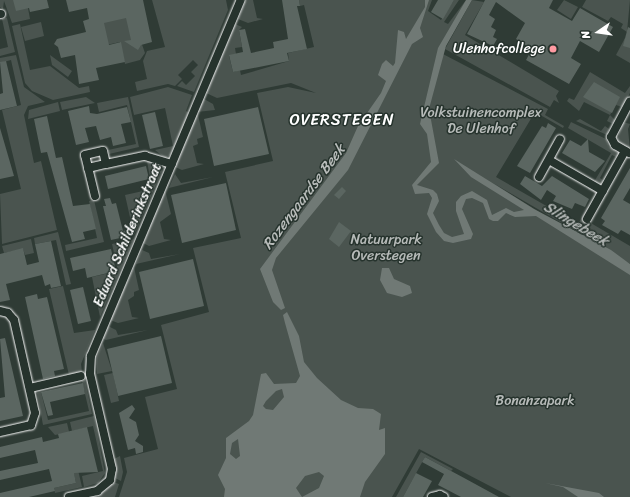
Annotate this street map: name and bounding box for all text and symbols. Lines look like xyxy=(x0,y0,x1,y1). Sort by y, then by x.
north arrow xyxy=(578,12,618,52)
text: N xyxy=(576,29,596,41)
place label: Ulenhofcollege xyxy=(453,41,545,57)
marker: Ulenhofcollege xyxy=(548,44,558,54)
park label: Volkstuinencomplex De Ulenhof xyxy=(420,105,542,138)
district label: OVERSTEGEN xyxy=(290,110,394,130)
water label: Rozengaardse Beek xyxy=(259,141,349,253)
street label: Eduard Schilderinkstraat xyxy=(90,161,166,309)
water label: Slingebeek xyxy=(540,198,612,250)
park label: Natuurpark Overstegen xyxy=(350,232,422,264)
park label: Bonanzapark xyxy=(495,393,575,409)

